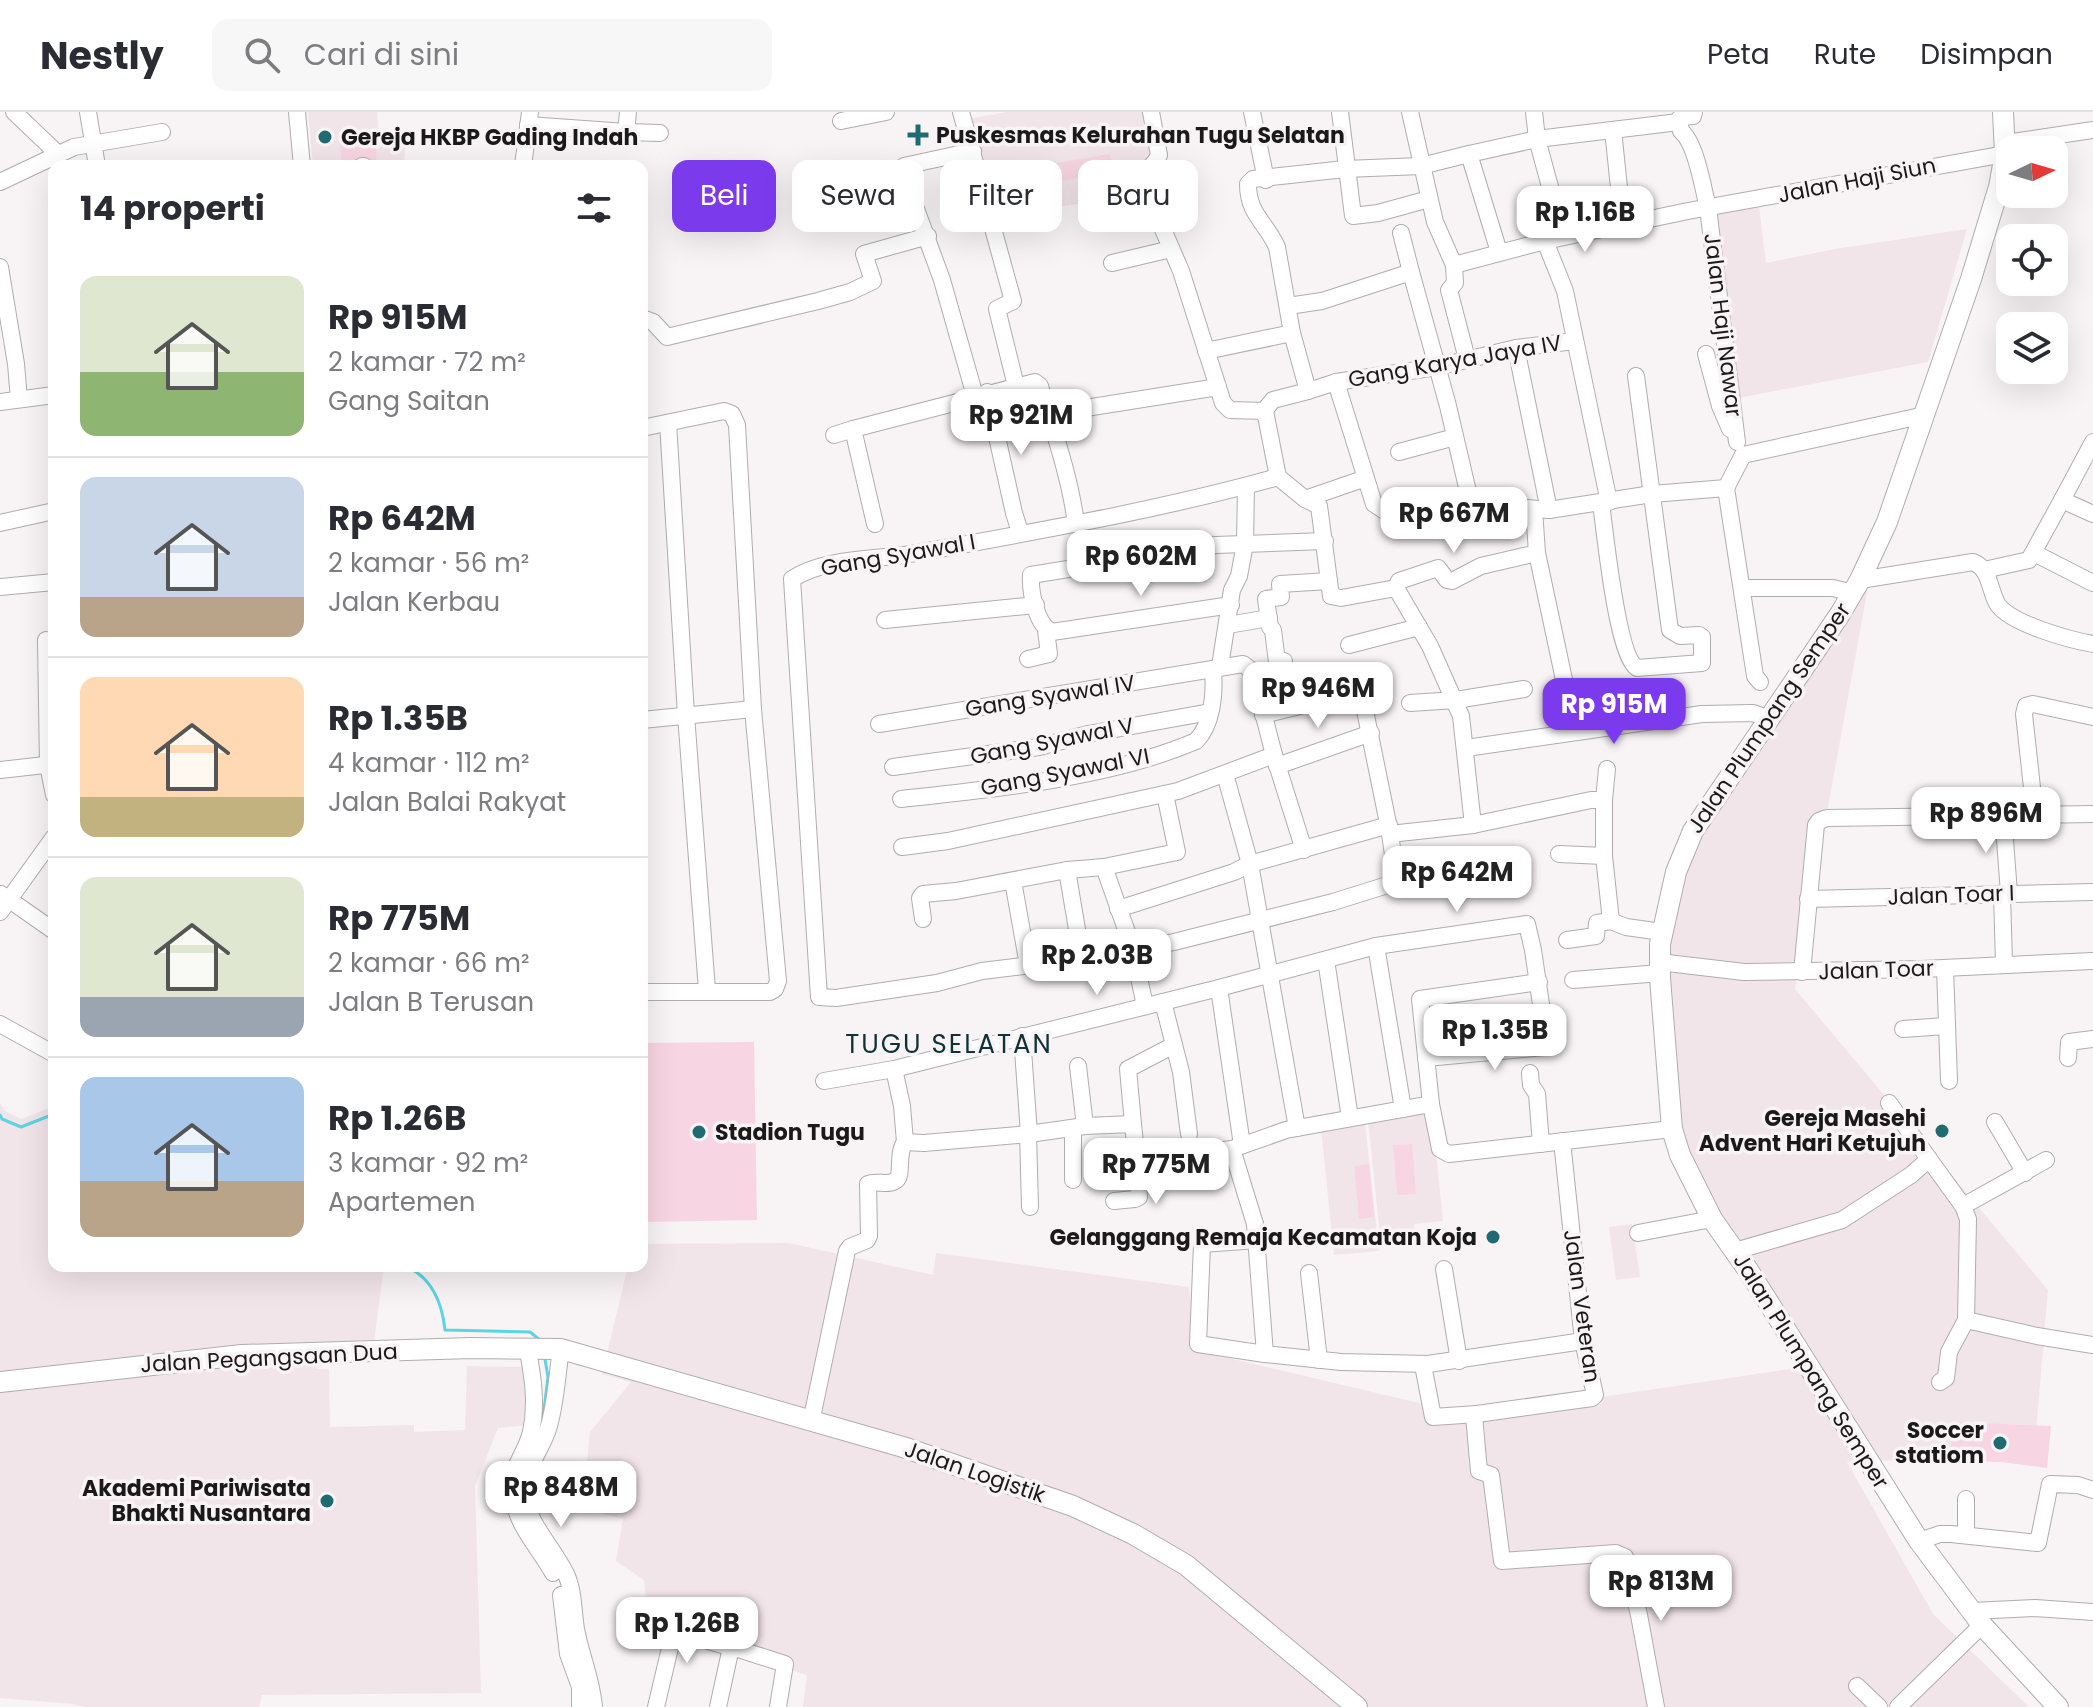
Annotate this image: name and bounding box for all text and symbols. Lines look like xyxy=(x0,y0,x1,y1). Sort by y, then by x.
search box xyxy=(212,19,772,91)
text: Nestly xyxy=(40,29,164,82)
icon: search xyxy=(240,33,284,77)
text: Cari di sini xyxy=(304,33,459,76)
text: Peta xyxy=(1707,35,1770,74)
text: Rute xyxy=(1814,35,1876,74)
text: Disimpan xyxy=(1920,35,2053,74)
place label: Puskesmas Kelurahan Tugu Selatan xyxy=(936,120,1345,151)
place label: Gereja HKBP Gading Indah xyxy=(341,122,638,153)
marker: Puskesmas Kelurahan Tugu Selatan xyxy=(907,124,929,146)
marker: Gereja HKBP Gading Indah xyxy=(316,128,334,146)
north arrow xyxy=(1996,136,2068,208)
map controls xyxy=(1996,136,2068,384)
street label: Jalan Haji Siun xyxy=(1775,150,1939,210)
chip: Beli xyxy=(672,160,776,232)
chip: Sewa xyxy=(792,160,924,232)
chip: Filter xyxy=(940,160,1062,232)
chip: Baru xyxy=(1078,160,1198,232)
text: 14 properti xyxy=(80,184,265,232)
icon: filters xyxy=(572,186,616,230)
pin: Rp 1.16B xyxy=(1502,186,1668,254)
text: Rp 1.16B xyxy=(1535,194,1635,230)
button: locate xyxy=(1996,224,2068,296)
street label: Jalan Haji Nawar xyxy=(1696,231,1750,419)
text: Rp 915M xyxy=(328,293,467,341)
icon: home xyxy=(144,308,240,404)
button: layers xyxy=(1996,312,2068,384)
street label: Gang Karya Jaya IV xyxy=(1346,327,1564,395)
text: 2 kamar · 72 m² xyxy=(328,344,526,380)
text: Gang Saitan xyxy=(328,383,490,419)
pin: Rp 921M xyxy=(947,389,1095,457)
text: Rp 921M xyxy=(969,397,1073,433)
pin: Rp 667M xyxy=(1380,487,1528,555)
text: Rp 642M xyxy=(328,494,476,542)
text: Rp 667M xyxy=(1398,495,1510,531)
icon: home xyxy=(144,509,240,605)
street label: Gang Syawal I xyxy=(818,526,978,584)
pin: Rp 602M xyxy=(1067,530,1215,598)
text: Rp 602M xyxy=(1085,538,1197,574)
text: 2 kamar · 56 m² xyxy=(328,545,529,581)
text: Jalan Kerbau xyxy=(328,584,500,620)
street label: Jalan Plumpang Semper xyxy=(1680,597,1858,839)
pin: Rp 946M xyxy=(1244,662,1392,730)
street label: Gang Syawal IV xyxy=(963,667,1137,725)
text: Rp 946M xyxy=(1261,670,1375,706)
pin: Rp 915M xyxy=(1540,678,1688,746)
text: Rp 915M xyxy=(1561,686,1667,722)
text: Rp 1.35B xyxy=(328,694,468,742)
icon: home xyxy=(144,709,240,805)
street label: Gang Syawal V xyxy=(968,710,1137,772)
street label: Gang Syawal VI xyxy=(978,740,1152,804)
text: 4 kamar · 112 m² xyxy=(328,745,530,781)
text: Jalan Balai Rakyat xyxy=(328,784,566,820)
pin: Rp 896M xyxy=(1912,787,2060,855)
text: Rp 896M xyxy=(1929,795,2043,831)
pin: Rp 642M xyxy=(1383,846,1531,914)
text: Rp 642M xyxy=(1401,854,1514,890)
street label: Jalan Toar I xyxy=(1887,877,2015,913)
text: Rp 775M xyxy=(328,894,470,942)
icon: home xyxy=(144,909,240,1005)
pin: Rp 2.03B xyxy=(1014,929,1180,997)
text: Rp 2.03B xyxy=(1041,937,1153,973)
text: 2 kamar · 66 m² xyxy=(328,945,530,981)
street label: Jalan Toar xyxy=(1818,952,1934,988)
text: Jalan B Terusan xyxy=(328,984,534,1020)
pin: Rp 1.35B xyxy=(1412,1004,1578,1072)
text: Rp 1.35B xyxy=(1442,1012,1549,1048)
district label: TUGU SELATAN xyxy=(845,1026,1053,1062)
text: Rp 1.26B xyxy=(328,1094,466,1142)
place label: Gereja Masehi Advent Hari Ketujuh xyxy=(1699,1103,1926,1159)
icon: home xyxy=(144,1109,240,1205)
place label: Stadion Tugu xyxy=(715,1117,865,1148)
marker: Gereja Masehi Advent Hari Ketujuh xyxy=(1933,1122,1951,1140)
marker: Stadion Tugu xyxy=(690,1123,708,1141)
pin: Rp 775M xyxy=(1082,1138,1230,1206)
text: 3 kamar · 92 m² xyxy=(328,1145,528,1181)
text: Rp 775M xyxy=(1102,1146,1210,1182)
text: Apartemen xyxy=(328,1184,476,1220)
place label: Gelanggang Remaja Kecamatan Koja xyxy=(1049,1222,1477,1253)
marker: Gelanggang Remaja Kecamatan Koja xyxy=(1484,1228,1502,1246)
street label: Jalan Veteran xyxy=(1556,1228,1608,1384)
street label: Jalan Plumpang Semper xyxy=(1726,1247,1896,1495)
street label: Jalan Pegangsaan Dua xyxy=(140,1336,398,1380)
place label: Soccer statiom xyxy=(1895,1415,1984,1471)
street label: Jalan Logistik xyxy=(901,1433,1050,1511)
marker: Soccer statiom xyxy=(1991,1434,2009,1452)
pin: Rp 848M xyxy=(487,1461,635,1529)
text: Rp 848M xyxy=(503,1469,619,1505)
place label: Akademi Pariwisata Bhakti Nusantara xyxy=(82,1473,311,1529)
marker: Akademi Pariwisata Bhakti Nusantara xyxy=(318,1492,336,1510)
pin: Rp 813M xyxy=(1587,1555,1735,1623)
text: Rp 813M xyxy=(1608,1563,1714,1599)
pin: Rp 1.26B xyxy=(604,1597,770,1665)
text: Rp 1.26B xyxy=(634,1605,740,1641)

